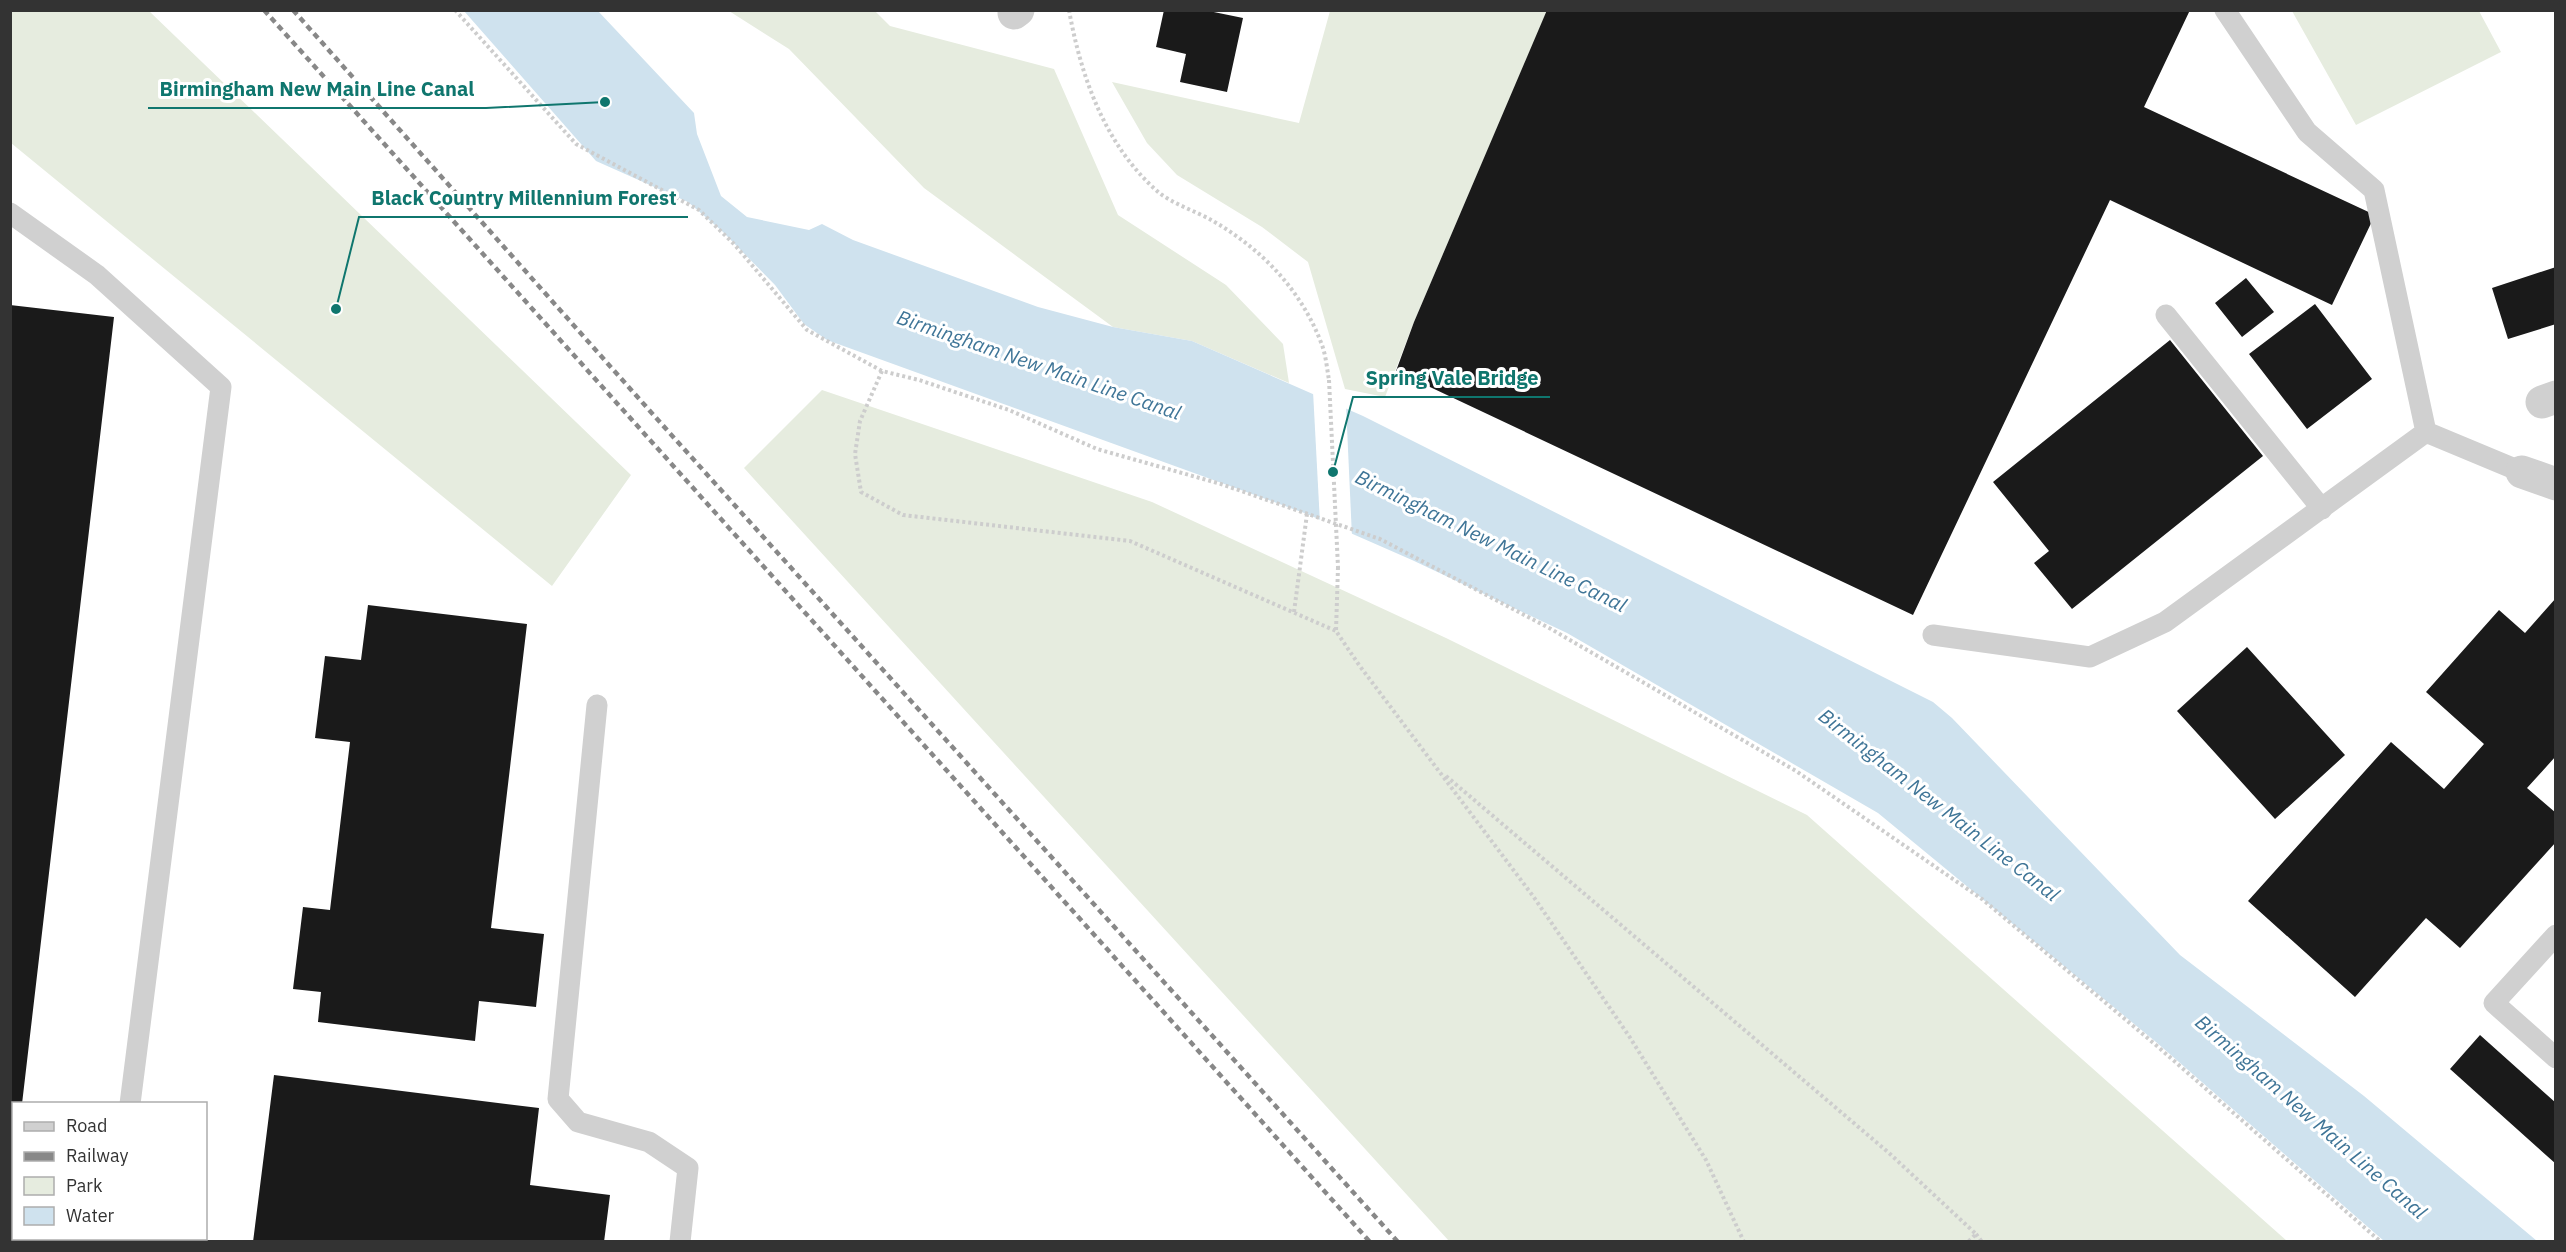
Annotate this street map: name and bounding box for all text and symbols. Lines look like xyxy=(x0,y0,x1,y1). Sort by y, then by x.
callout: Birmingham New Main Line Canal xyxy=(148,70,486,108)
text: Birmingham New Main Line Canal xyxy=(160,75,474,102)
callout: Black Country Millennium Forest xyxy=(359,179,688,217)
text: Black Country Millennium Forest xyxy=(371,184,677,211)
water label: Birmingham New Main Line Canal xyxy=(894,303,1185,426)
callout: Spring Vale Bridge xyxy=(1353,359,1550,397)
text: Spring Vale Bridge xyxy=(1365,364,1539,391)
water label: Birmingham New Main Line Canal xyxy=(1351,463,1632,618)
water label: Birmingham New Main Line Canal xyxy=(1813,702,2066,908)
water label: Birmingham New Main Line Canal xyxy=(2190,1009,2433,1225)
legend xyxy=(12,1102,207,1240)
text: Road xyxy=(66,1114,107,1137)
text: Railway xyxy=(66,1144,128,1167)
text: Park xyxy=(66,1174,103,1197)
text: Water xyxy=(66,1204,115,1227)

